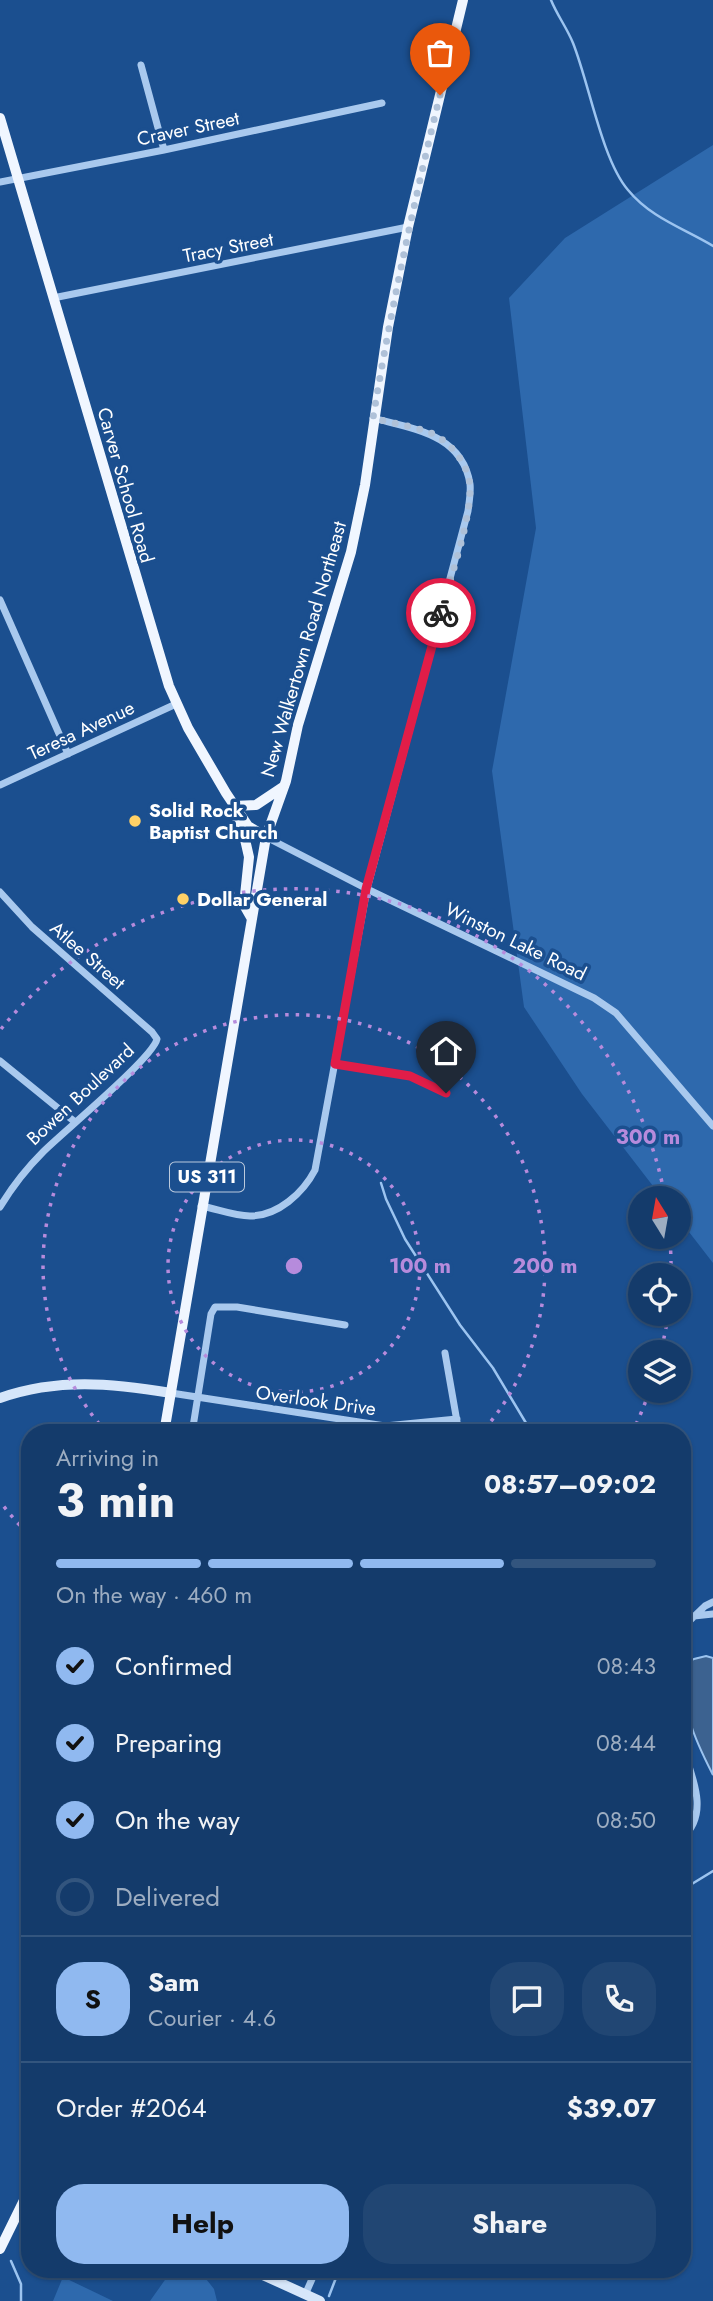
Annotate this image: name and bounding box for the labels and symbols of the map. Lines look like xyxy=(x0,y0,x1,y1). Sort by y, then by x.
pin xyxy=(410,23,470,95)
street label: Craver Street xyxy=(134,104,242,153)
street label: Tracy Street xyxy=(181,225,276,269)
street label: Carver School Road xyxy=(90,404,161,566)
street label: New Walkertown Road Northeast xyxy=(254,518,353,780)
courier xyxy=(406,578,476,648)
street label: Teresa Avenue xyxy=(24,694,139,767)
place label: Solid Rock Baptist Church xyxy=(149,797,278,846)
marker: Solid Rock Baptist Church xyxy=(127,813,143,829)
place label: Dollar General xyxy=(197,886,328,913)
marker: Dollar General xyxy=(175,891,191,907)
street label: Winston Lake Road xyxy=(441,896,591,987)
street label: Atlee Street xyxy=(44,915,132,996)
pin xyxy=(416,1021,476,1093)
street label: Bowen Boulevard xyxy=(20,1037,140,1151)
text: 300 m xyxy=(616,1122,680,1152)
road number: US 311 xyxy=(170,1162,244,1192)
north arrow xyxy=(628,1186,691,1250)
text: 100 m xyxy=(389,1251,451,1281)
text: 200 m xyxy=(512,1251,578,1281)
centre of rings xyxy=(282,1254,306,1278)
street label: Overlook Drive xyxy=(254,1379,378,1422)

